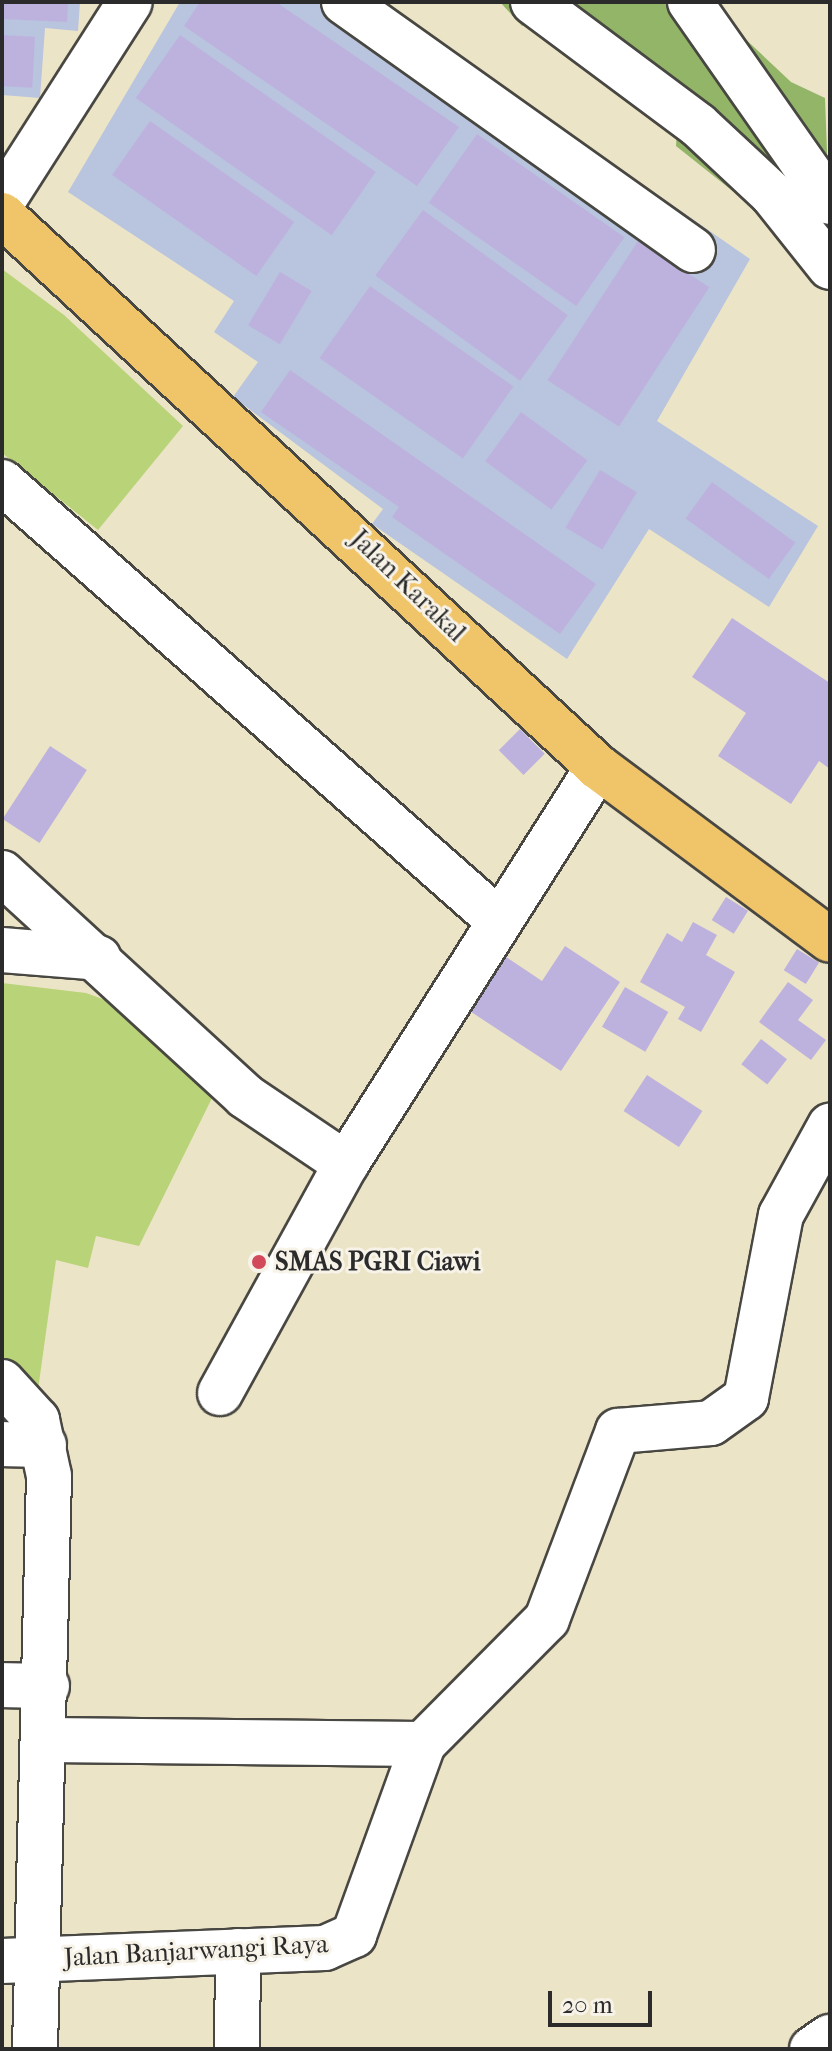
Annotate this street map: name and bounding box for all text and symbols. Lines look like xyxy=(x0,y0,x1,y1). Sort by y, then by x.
street label: Jalan Karakal xyxy=(344,523,472,649)
place label: SMAS PGRI Ciawi xyxy=(275,1246,480,1278)
marker: SMAS PGRI Ciawi xyxy=(250,1253,268,1271)
street label: Jalan Banjarwangi Raya xyxy=(63,1928,329,1974)
scale bar xyxy=(552,1975,656,2025)
text: 20 m xyxy=(562,1991,613,2019)

